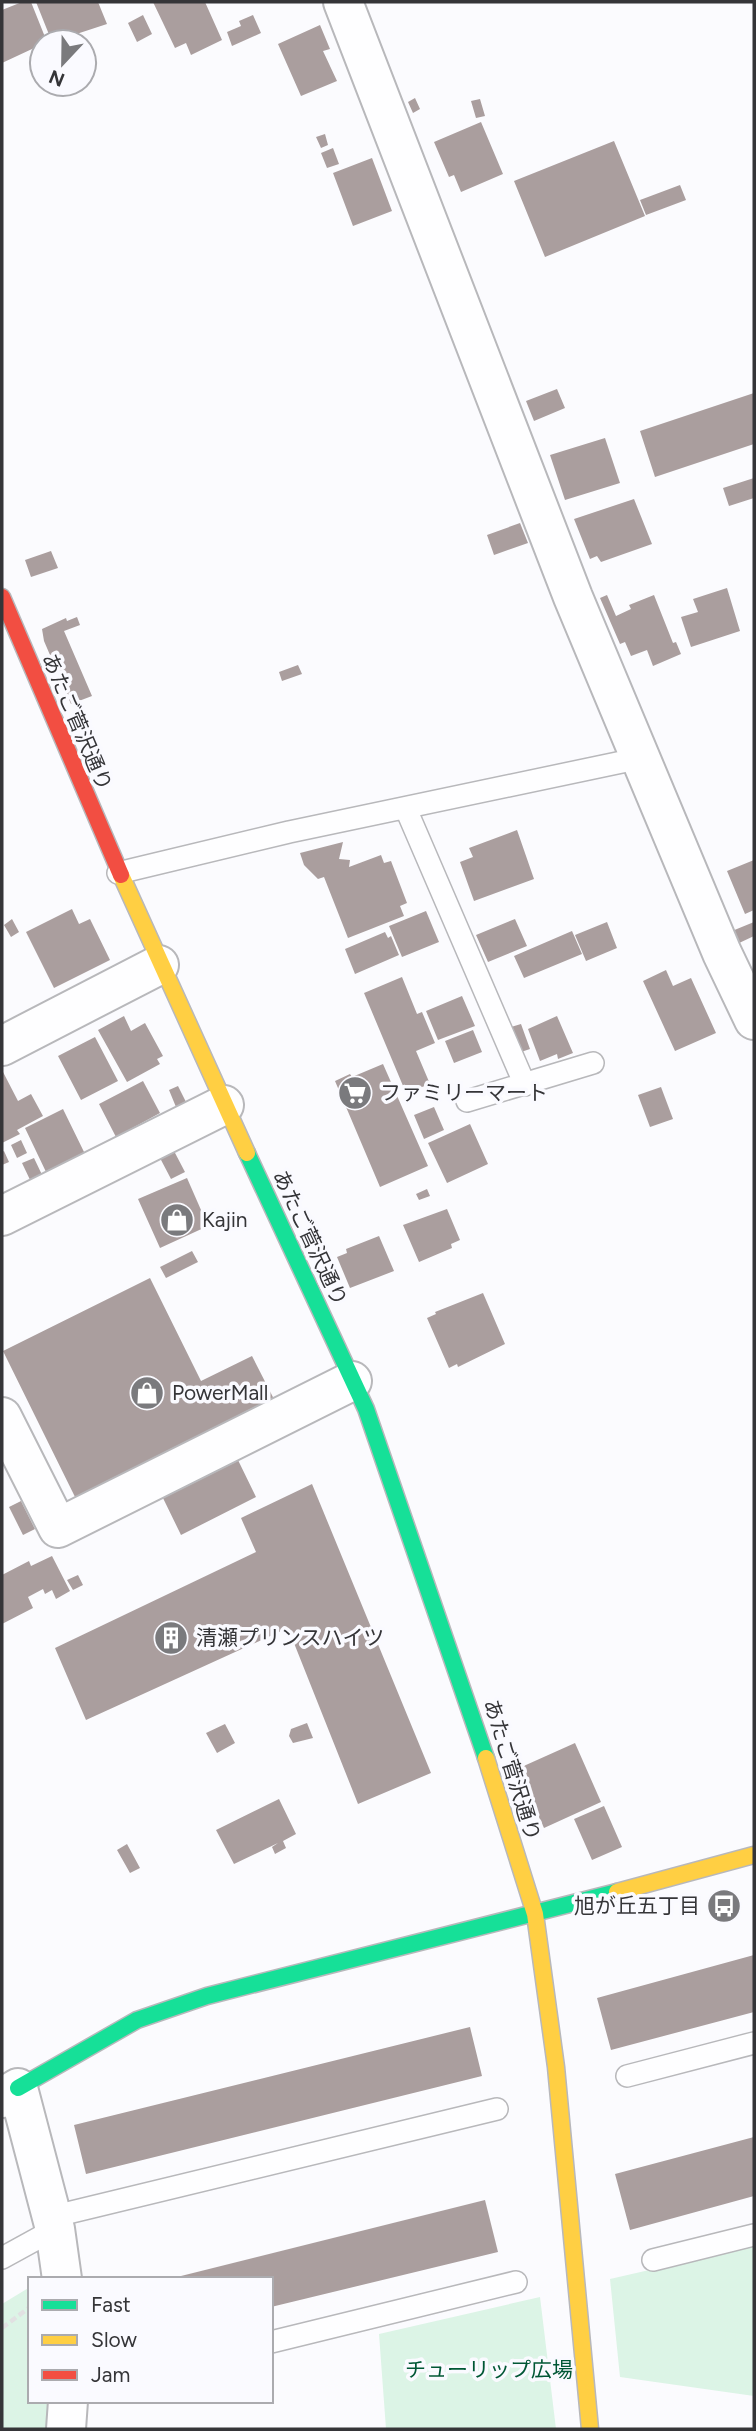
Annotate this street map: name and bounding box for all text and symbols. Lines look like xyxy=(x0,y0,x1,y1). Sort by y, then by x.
north arrow xyxy=(28,28,98,98)
text: N xyxy=(46,65,68,92)
street label: あたご菅沢通り xyxy=(37,649,118,794)
supermarket icon: ファミリーマート xyxy=(336,1074,374,1112)
place label: ファミリーマート xyxy=(380,1080,548,1105)
street label: あたご菅沢通り xyxy=(268,1166,353,1310)
shop icon: Kajin xyxy=(158,1201,196,1239)
place label: Kajin xyxy=(202,1207,248,1232)
shop icon: PowerMall xyxy=(128,1374,166,1412)
place label: PowerMall xyxy=(172,1380,268,1405)
building icon: 清瀬プリンスハイツ xyxy=(152,1619,190,1657)
place label: 清瀬プリンスハイツ xyxy=(196,1625,384,1650)
street label: あたご菅沢通り xyxy=(479,1696,546,1844)
bus stop icon: 旭が丘五丁目 xyxy=(705,1887,743,1925)
place label: 旭が丘五丁目 xyxy=(574,1893,700,1918)
legend xyxy=(28,2277,273,2403)
text: Fast xyxy=(91,2292,131,2317)
text: Slow xyxy=(91,2327,137,2352)
park label: チューリップ広場 xyxy=(405,2357,573,2382)
text: Jam xyxy=(91,2362,130,2387)

